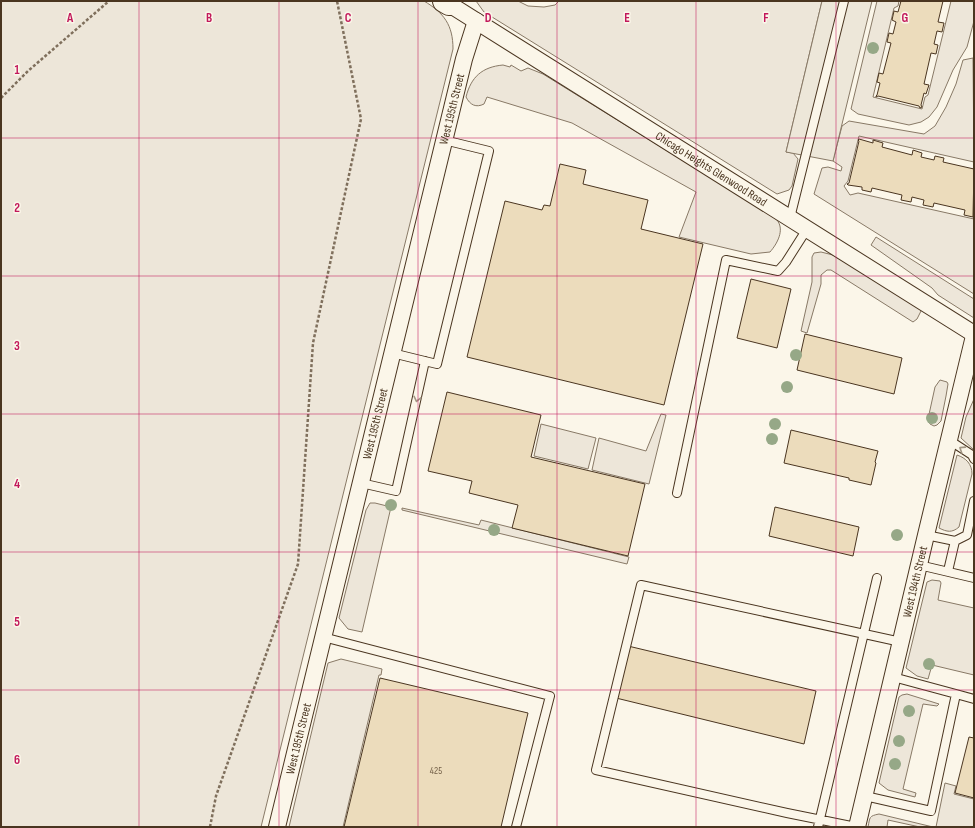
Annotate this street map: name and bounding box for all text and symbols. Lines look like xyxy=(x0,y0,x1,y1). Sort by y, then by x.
text: A xyxy=(66,10,74,26)
text: B xyxy=(206,10,212,26)
text: C xyxy=(345,10,352,26)
text: D xyxy=(485,10,492,26)
text: E xyxy=(624,10,630,26)
text: F xyxy=(763,10,769,26)
text: G xyxy=(902,10,909,26)
text: 1 xyxy=(14,62,20,78)
street label: West 195th Street xyxy=(436,72,468,146)
street label: Chicago Heights Glenwood Road xyxy=(652,129,770,210)
text: 2 xyxy=(14,200,20,216)
text: 3 xyxy=(14,338,20,354)
street label: West 195th Street xyxy=(360,386,392,461)
one-way arrow xyxy=(413,396,421,402)
one-way arrow xyxy=(959,446,966,454)
text: 4 xyxy=(14,476,20,492)
street label: West 194th Street xyxy=(900,544,931,619)
text: 5 xyxy=(14,614,20,630)
street label: West 195th Street xyxy=(283,701,315,776)
text: 6 xyxy=(14,752,20,768)
house number: 425 xyxy=(430,765,442,777)

